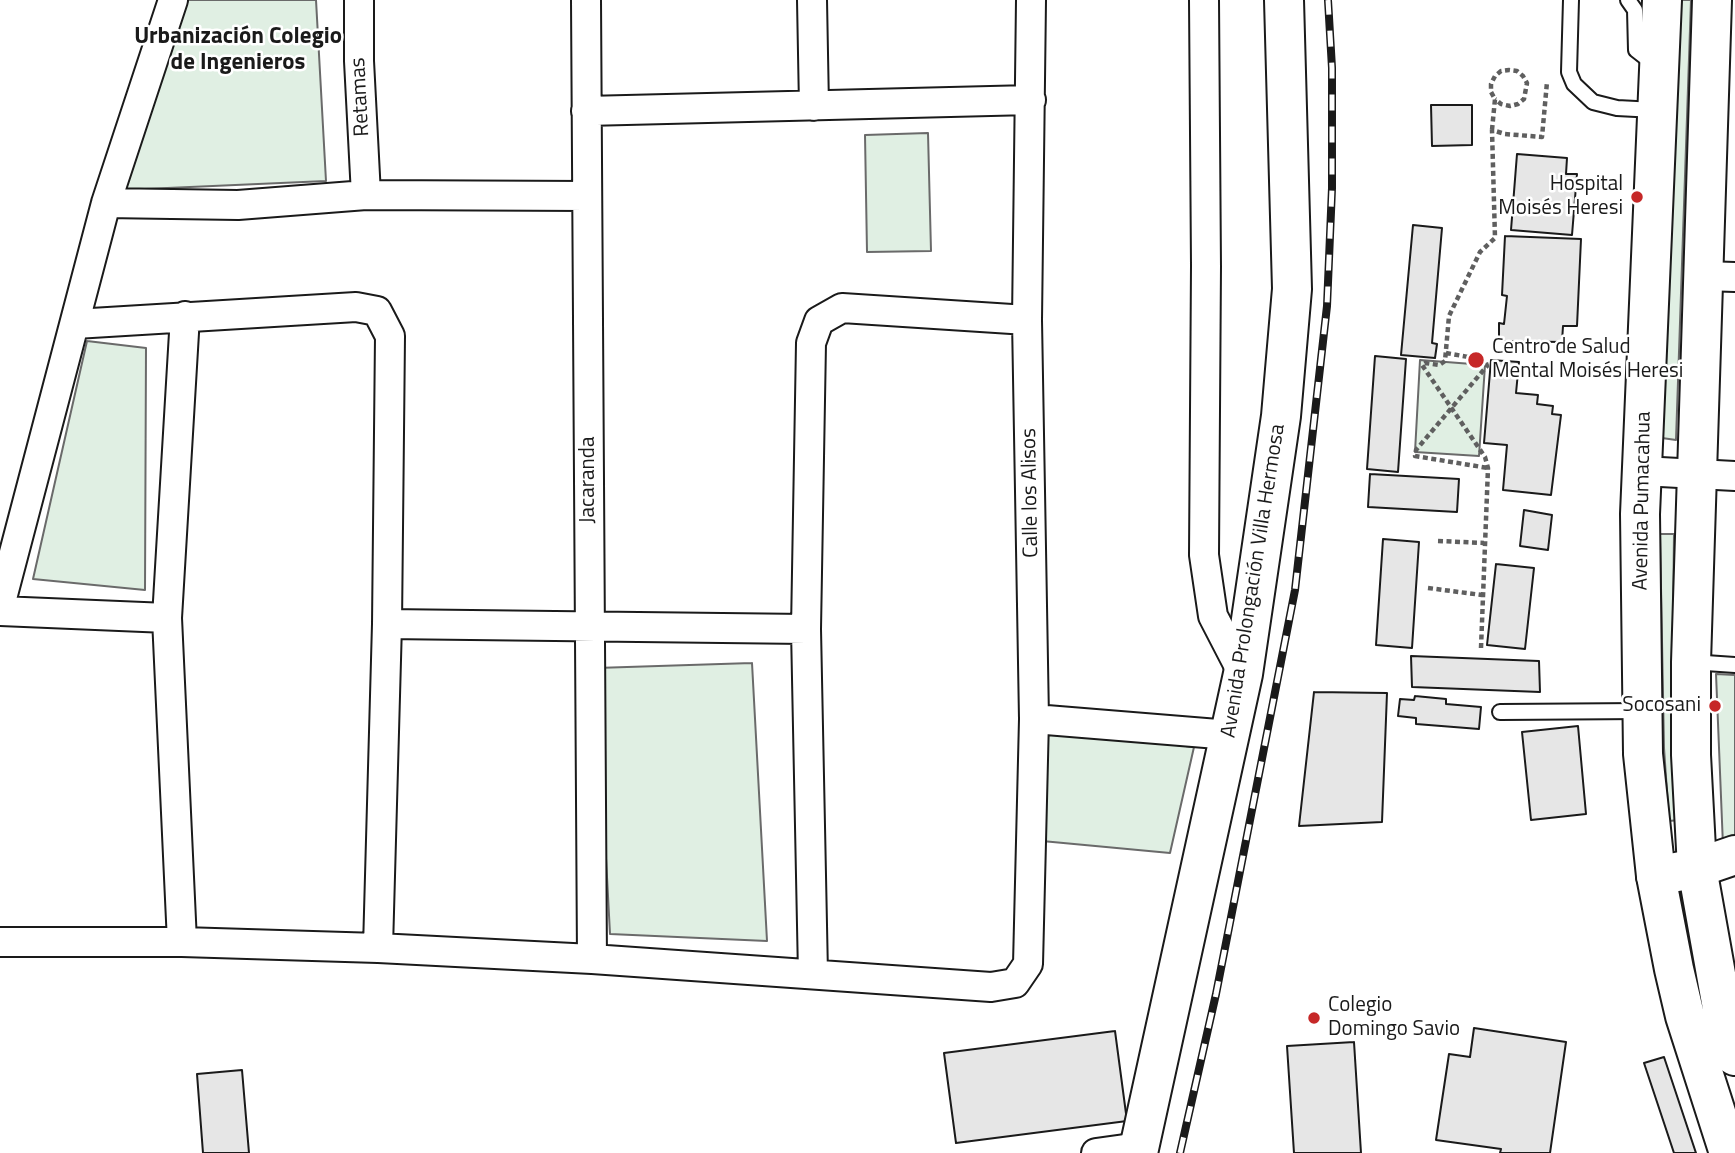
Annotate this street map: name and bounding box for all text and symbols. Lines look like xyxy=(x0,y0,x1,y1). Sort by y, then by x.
district label: Urbanización Colegio de Ingenieros xyxy=(134,23,342,77)
street label: Retamas xyxy=(346,57,376,137)
place label: Hospital Moisés Heresi xyxy=(1498,172,1623,222)
marker: Hospital Moisés Heresi xyxy=(1629,189,1645,205)
place label: Centro de Salud Mental Moisés Heresi xyxy=(1492,335,1683,385)
marker: Centro de Salud Mental Moisés Heresi xyxy=(1466,350,1486,370)
street label: Avenida Pumacahua xyxy=(1629,411,1657,591)
street label: Avenida Prolongación Villa Hermosa xyxy=(1217,422,1291,740)
street label: Calle los Alisos xyxy=(1017,428,1045,558)
street label: Jacaranda xyxy=(576,437,602,523)
place label: Socosani xyxy=(1622,693,1701,719)
marker: Socosani xyxy=(1707,698,1723,714)
place label: Colegio Domingo Savio xyxy=(1328,993,1460,1043)
marker: Colegio Domingo Savio xyxy=(1306,1010,1322,1026)

